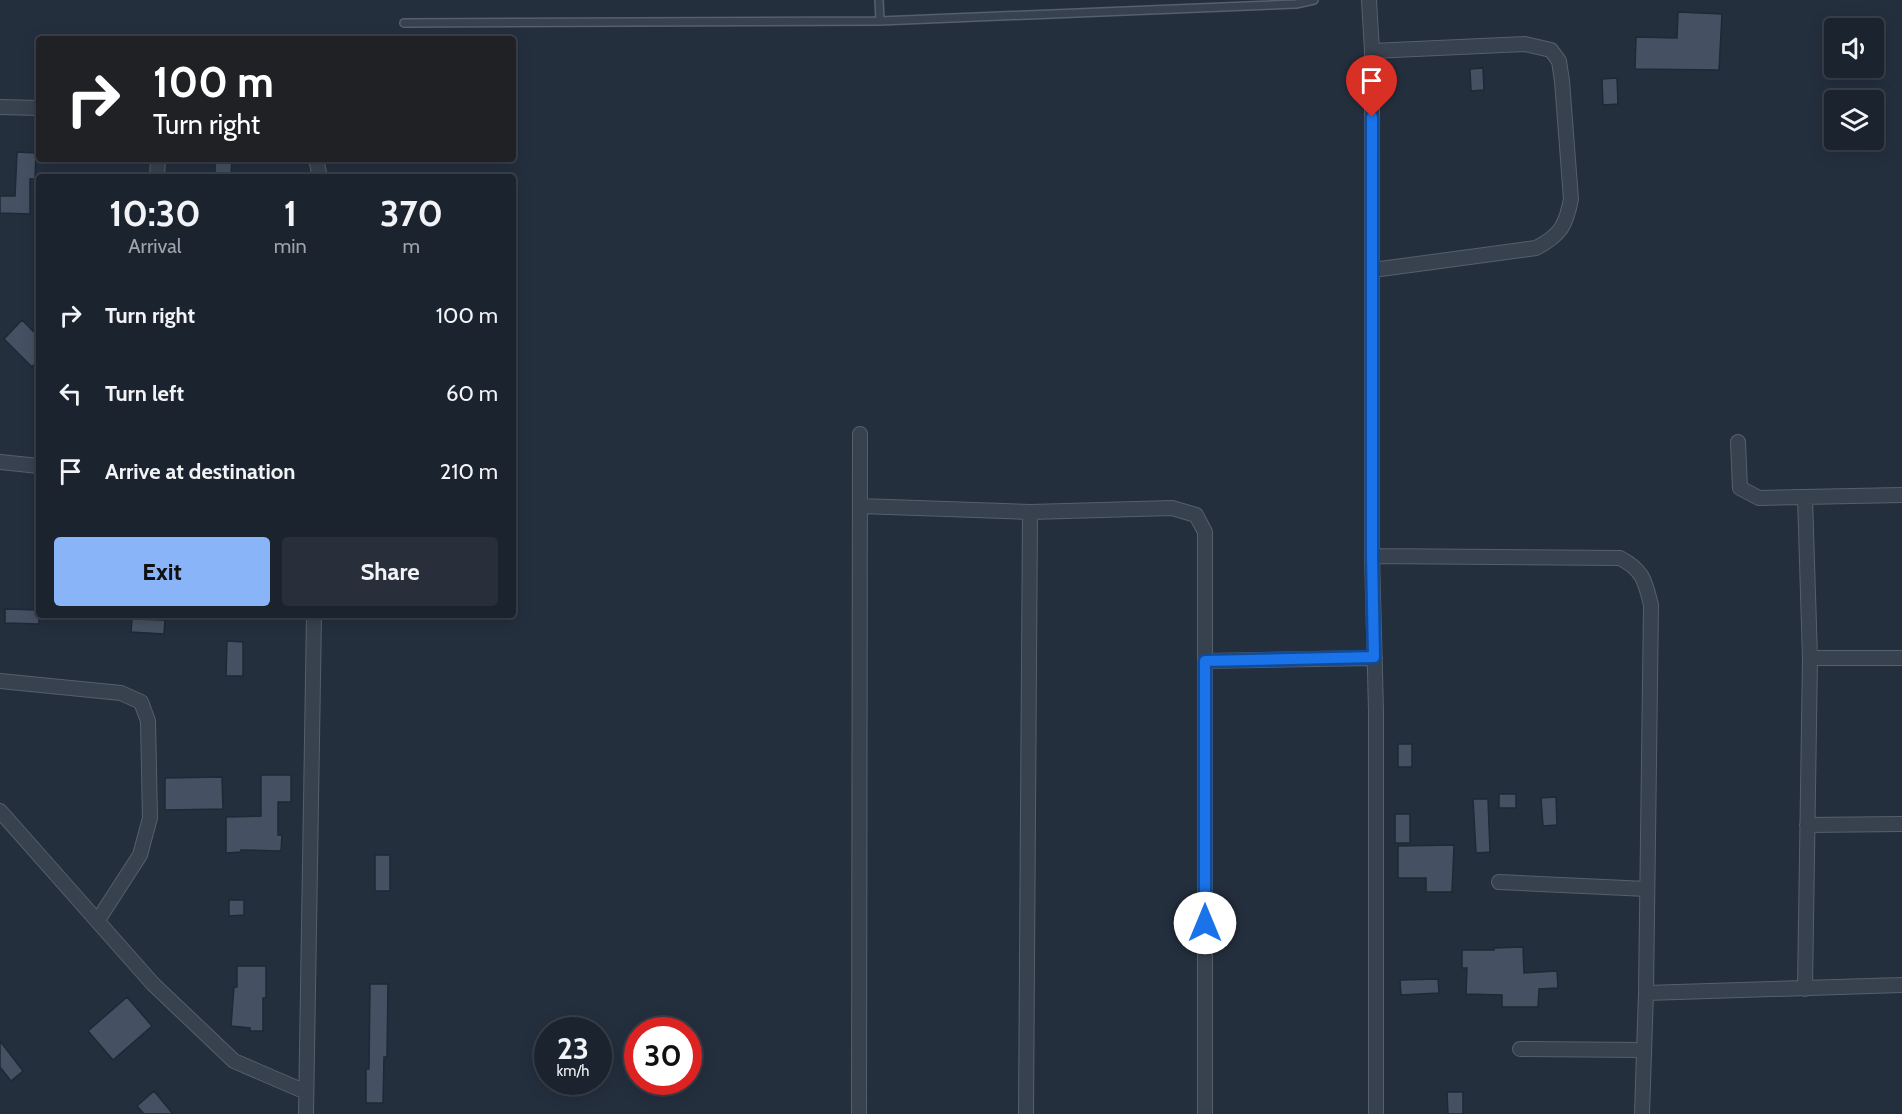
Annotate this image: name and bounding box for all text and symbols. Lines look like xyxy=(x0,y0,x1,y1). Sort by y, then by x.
map controls xyxy=(1824,18,1884,150)
button: sound xyxy=(1824,18,1884,78)
pin xyxy=(1346,55,1397,117)
text: 100 m xyxy=(153,56,274,108)
icon: right xyxy=(54,60,132,138)
icon: arrive xyxy=(1355,64,1388,97)
button: layers xyxy=(1824,90,1884,150)
text: Turn right xyxy=(153,108,260,141)
text: 10:30 xyxy=(109,191,201,235)
text: 1 xyxy=(284,191,297,235)
text: 370 xyxy=(380,191,443,235)
text: Arrival xyxy=(128,234,182,258)
text: min xyxy=(274,234,307,258)
text: m xyxy=(403,234,420,258)
icon: right xyxy=(54,299,87,332)
text: Turn right xyxy=(105,302,195,329)
text: 100 m xyxy=(436,302,498,329)
icon: left xyxy=(54,377,87,410)
text: Turn left xyxy=(105,380,184,407)
text: 60 m xyxy=(446,380,498,407)
icon: arrive xyxy=(54,455,87,488)
text: Arrive at destination xyxy=(105,458,295,485)
text: 210 m xyxy=(440,458,498,485)
button: Exit xyxy=(54,537,270,606)
button: Share xyxy=(282,537,498,606)
position arrow xyxy=(1173,891,1237,955)
speed limit sign: 30 xyxy=(624,1017,702,1095)
text: 23 xyxy=(557,1030,589,1067)
text: km/h xyxy=(557,1062,589,1080)

